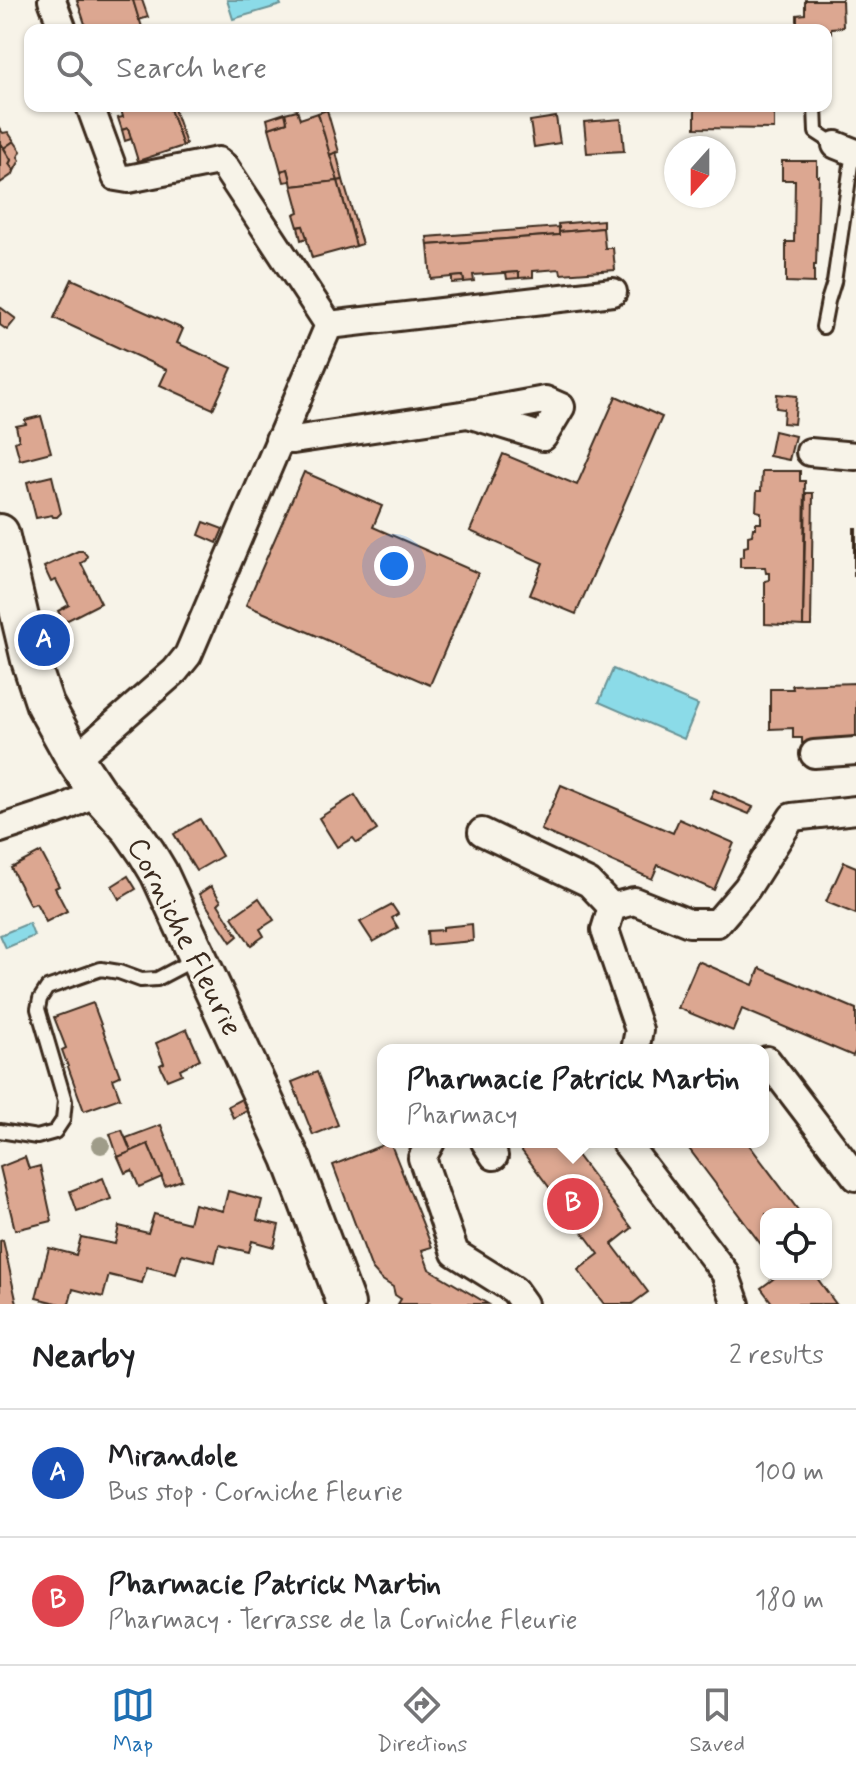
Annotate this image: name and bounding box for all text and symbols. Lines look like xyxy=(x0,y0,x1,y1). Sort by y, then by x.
search box xyxy=(24,24,832,112)
icon: search xyxy=(52,46,96,90)
text: Search here xyxy=(116,49,267,88)
north arrow xyxy=(664,136,736,208)
your location xyxy=(374,546,414,586)
pin: A xyxy=(18,610,70,670)
street label: Corniche Fleurie xyxy=(117,831,251,1043)
popup xyxy=(377,1044,769,1148)
text: Pharmacie Patrick Martin xyxy=(406,1060,740,1099)
text: Pharmacy xyxy=(406,1099,518,1133)
pin: B xyxy=(547,1174,599,1234)
map controls xyxy=(760,1208,832,1280)
button: locate xyxy=(760,1208,832,1280)
text: Nearby xyxy=(32,1334,136,1379)
text: 2 results xyxy=(729,1339,824,1373)
text: Mirandole xyxy=(108,1437,238,1476)
text: A xyxy=(49,1456,67,1490)
text: 100 m xyxy=(754,1456,824,1490)
text: Bus stop · Corniche Fleurie xyxy=(108,1476,403,1510)
text: Pharmacie Patrick Martin xyxy=(108,1565,441,1604)
text: B xyxy=(50,1584,66,1618)
text: 180 m xyxy=(755,1584,824,1618)
text: Pharmacy · Terrasse de la Corniche Fleurie xyxy=(108,1604,577,1638)
tab: Map xyxy=(111,1683,155,1759)
tab: Directions xyxy=(377,1683,467,1759)
tab: Saved xyxy=(689,1683,745,1759)

